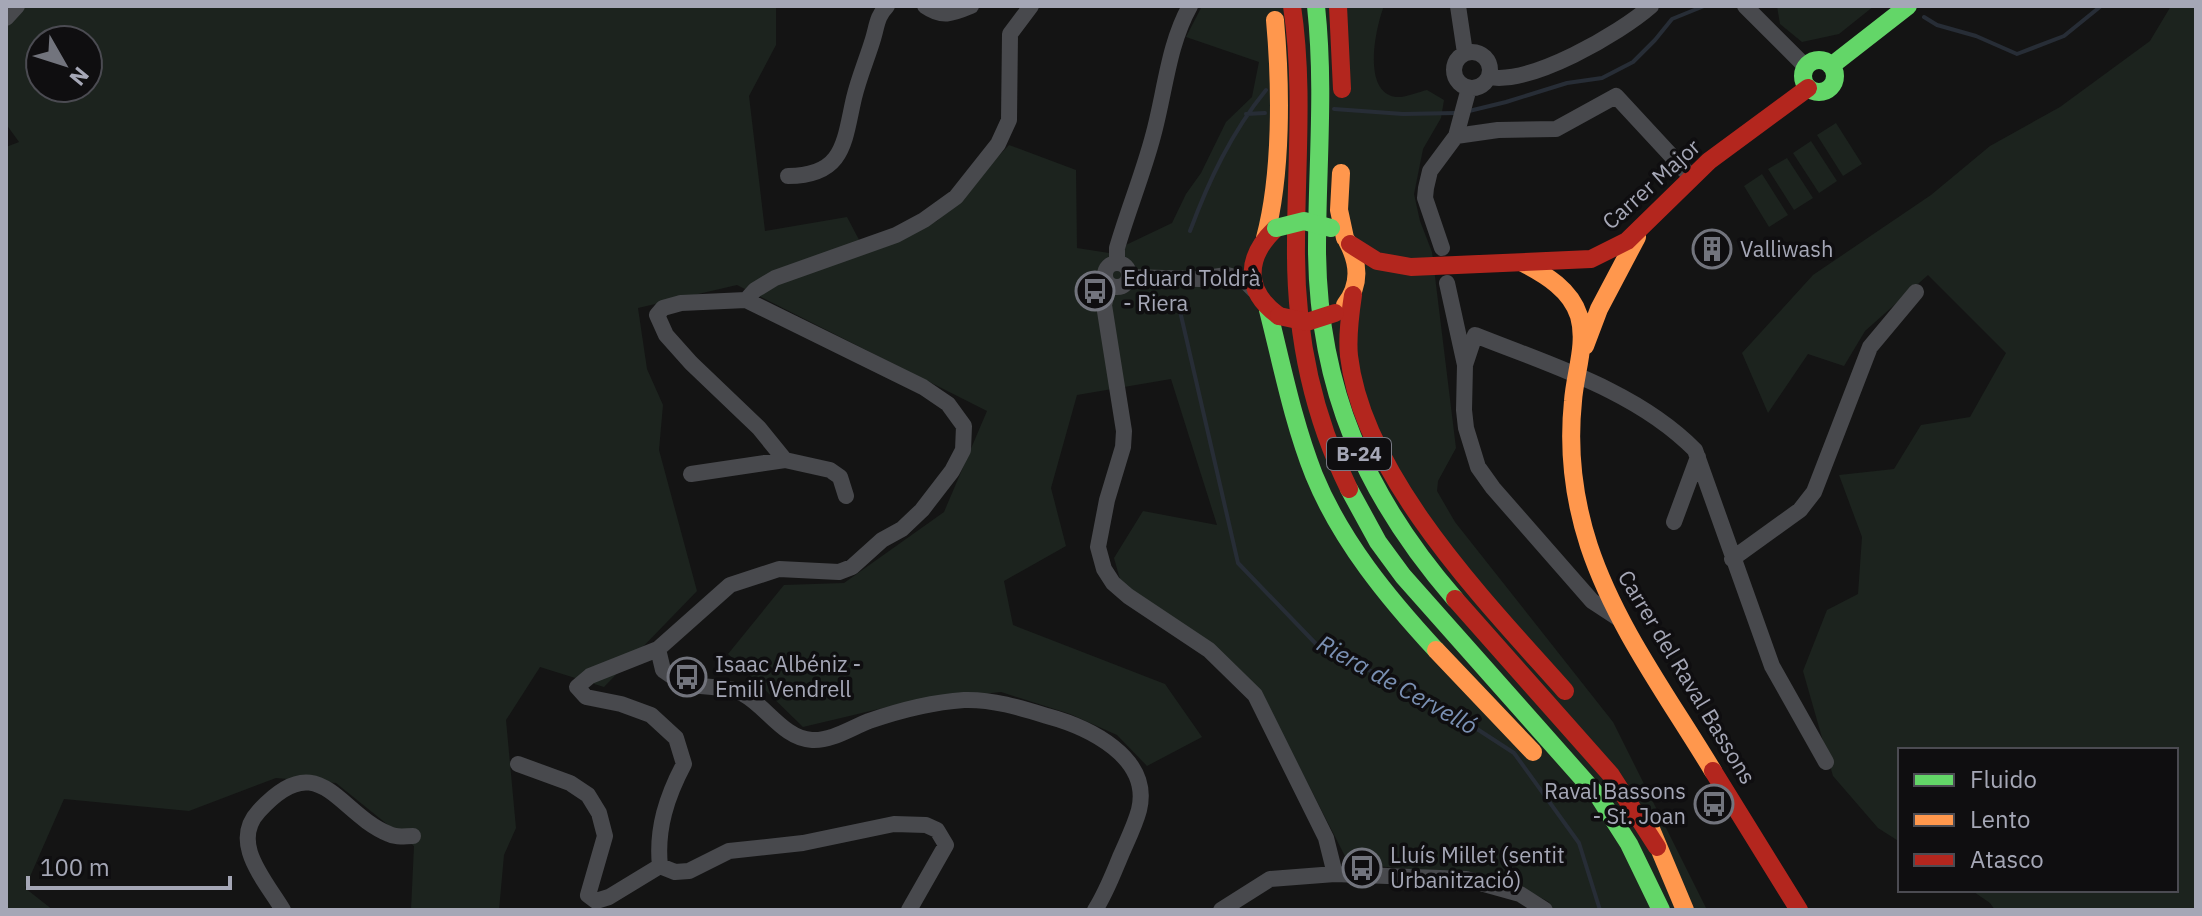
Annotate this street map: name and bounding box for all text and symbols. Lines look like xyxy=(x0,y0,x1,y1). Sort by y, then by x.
north arrow xyxy=(24,24,104,104)
text: N xyxy=(64,62,96,92)
street label: Carrer Major xyxy=(1596,132,1706,235)
building icon: Valliwash xyxy=(1691,228,1733,270)
place label: Valliwash xyxy=(1740,234,1834,263)
place label: Eduard Toldrà - Riera xyxy=(1123,263,1261,317)
bus stop icon: Eduard Toldrà - Riera xyxy=(1074,270,1116,312)
road number: B-24 xyxy=(1327,438,1391,470)
street label: Carrer del Raval Bassons xyxy=(1612,564,1763,789)
water label: Riera de Cervelló xyxy=(1312,627,1483,741)
place label: Isaac Albéniz - Emili Vendrell xyxy=(715,649,861,703)
bus stop icon: Isaac Albéniz - Emili Vendrell xyxy=(666,656,708,698)
legend xyxy=(1898,748,2178,892)
text: Fluido xyxy=(1970,763,2037,795)
place label: Raval Bassons - St. Joan xyxy=(1544,776,1686,830)
bus stop icon: Raval Bassons - St. Joan xyxy=(1693,783,1735,825)
text: Lento xyxy=(1970,803,2030,835)
scale bar xyxy=(28,840,230,890)
place label: Lluís Millet (sentit Urbanització) xyxy=(1390,840,1565,894)
text: Atasco xyxy=(1970,843,2044,875)
bus stop icon: Lluís Millet (sentit Urbanització) xyxy=(1341,847,1383,889)
text: 100 m xyxy=(40,851,110,883)

